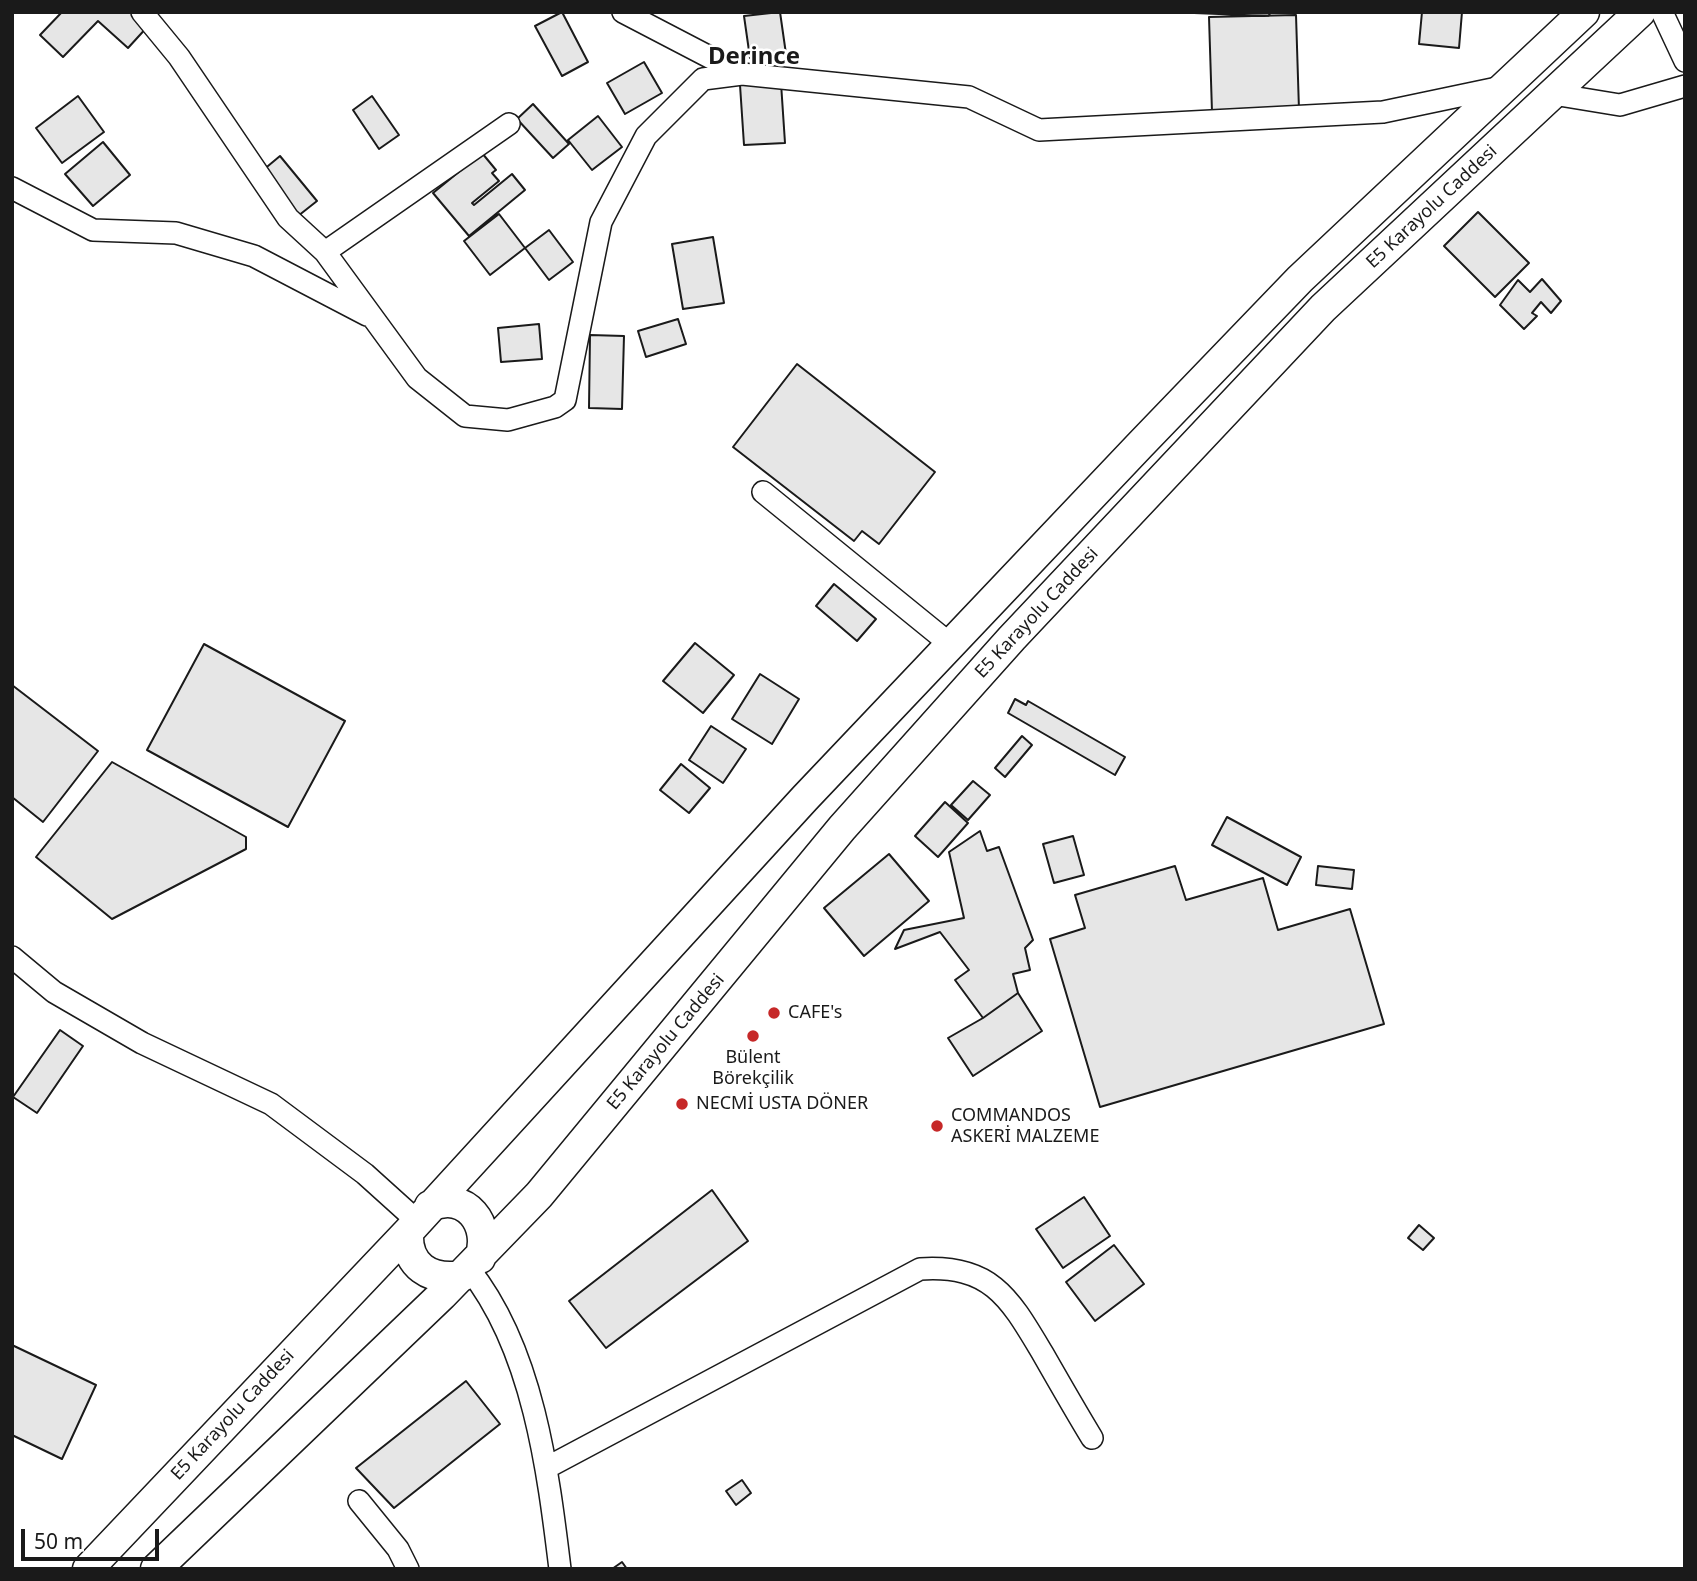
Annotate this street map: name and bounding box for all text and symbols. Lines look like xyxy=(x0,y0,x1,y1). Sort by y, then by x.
district label: Derince xyxy=(708,43,800,71)
street label: E5 Karayolu Caddesi xyxy=(1362,141,1502,273)
street label: E5 Karayolu Caddesi xyxy=(971,543,1103,683)
street label: E5 Karayolu Caddesi xyxy=(603,970,729,1114)
place label: CAFE's xyxy=(788,1002,842,1024)
marker: CAFE's xyxy=(766,1005,782,1021)
marker: Bülent Börekçilik xyxy=(745,1028,761,1044)
place label: Bülent Börekçilik xyxy=(712,1047,794,1090)
place label: NECMİ USTA DÖNER xyxy=(696,1093,868,1115)
marker: NECMİ USTA DÖNER xyxy=(674,1096,690,1112)
place label: COMMANDOS ASKERİ MALZEME xyxy=(951,1105,1099,1148)
marker: COMMANDOS ASKERİ MALZEME xyxy=(929,1118,945,1134)
street label: E5 Karayolu Caddesi xyxy=(167,1345,299,1485)
scale bar xyxy=(24,1514,163,1558)
text: 50 m xyxy=(34,1527,83,1555)

